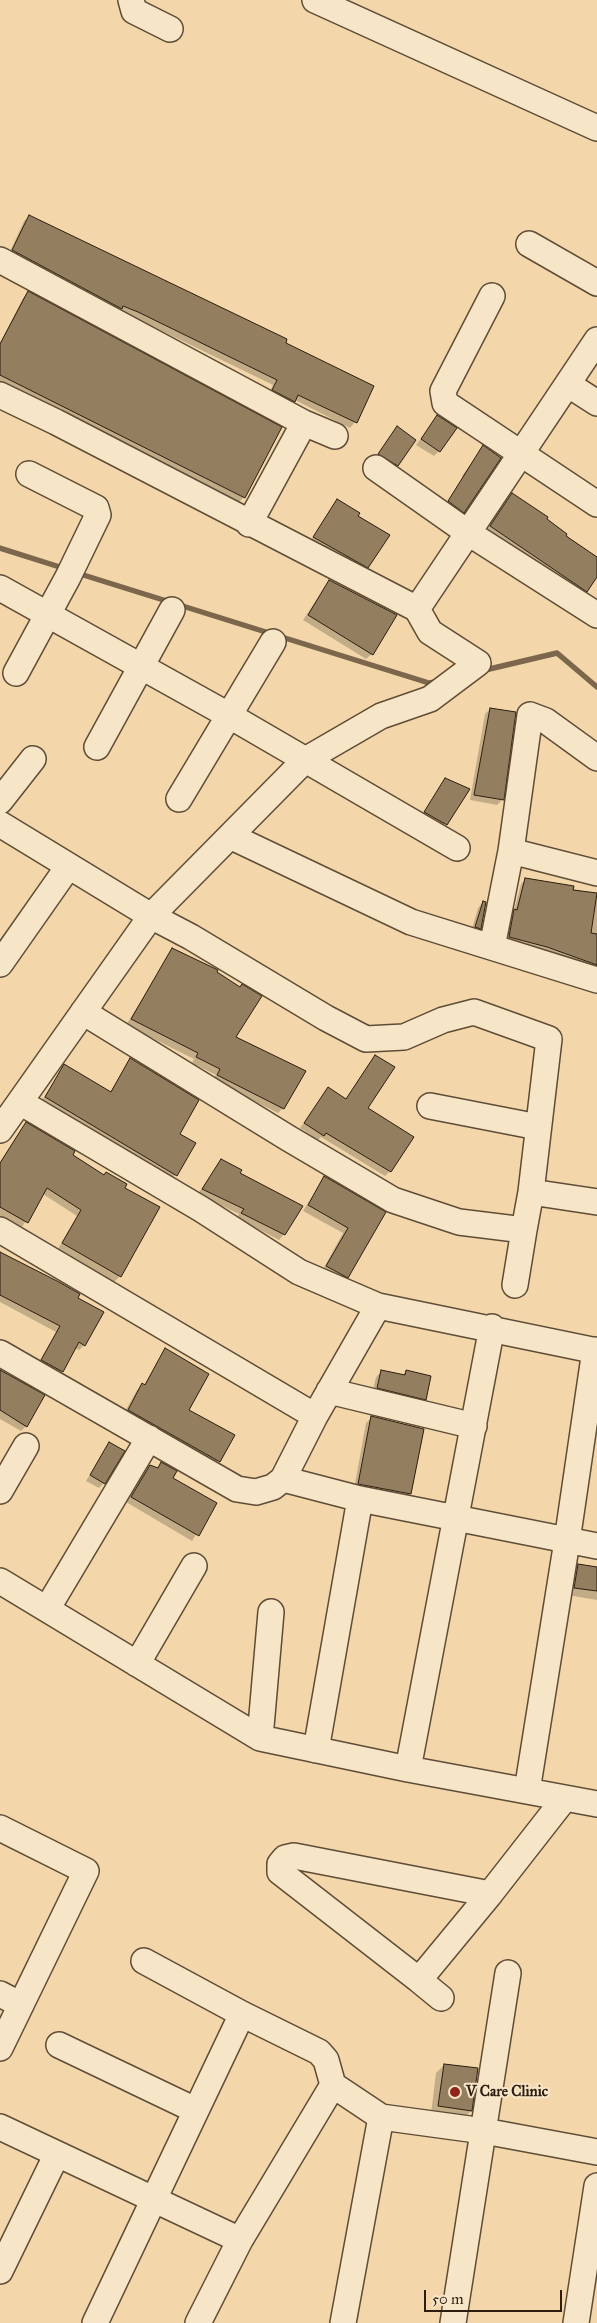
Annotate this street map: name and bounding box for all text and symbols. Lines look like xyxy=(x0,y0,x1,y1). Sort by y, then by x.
place label: V Care Clinic xyxy=(466,2083,548,2101)
marker: V Care Clinic xyxy=(448,2085,462,2099)
scale bar xyxy=(427,2280,564,2312)
text: 50 m xyxy=(432,2290,464,2308)

